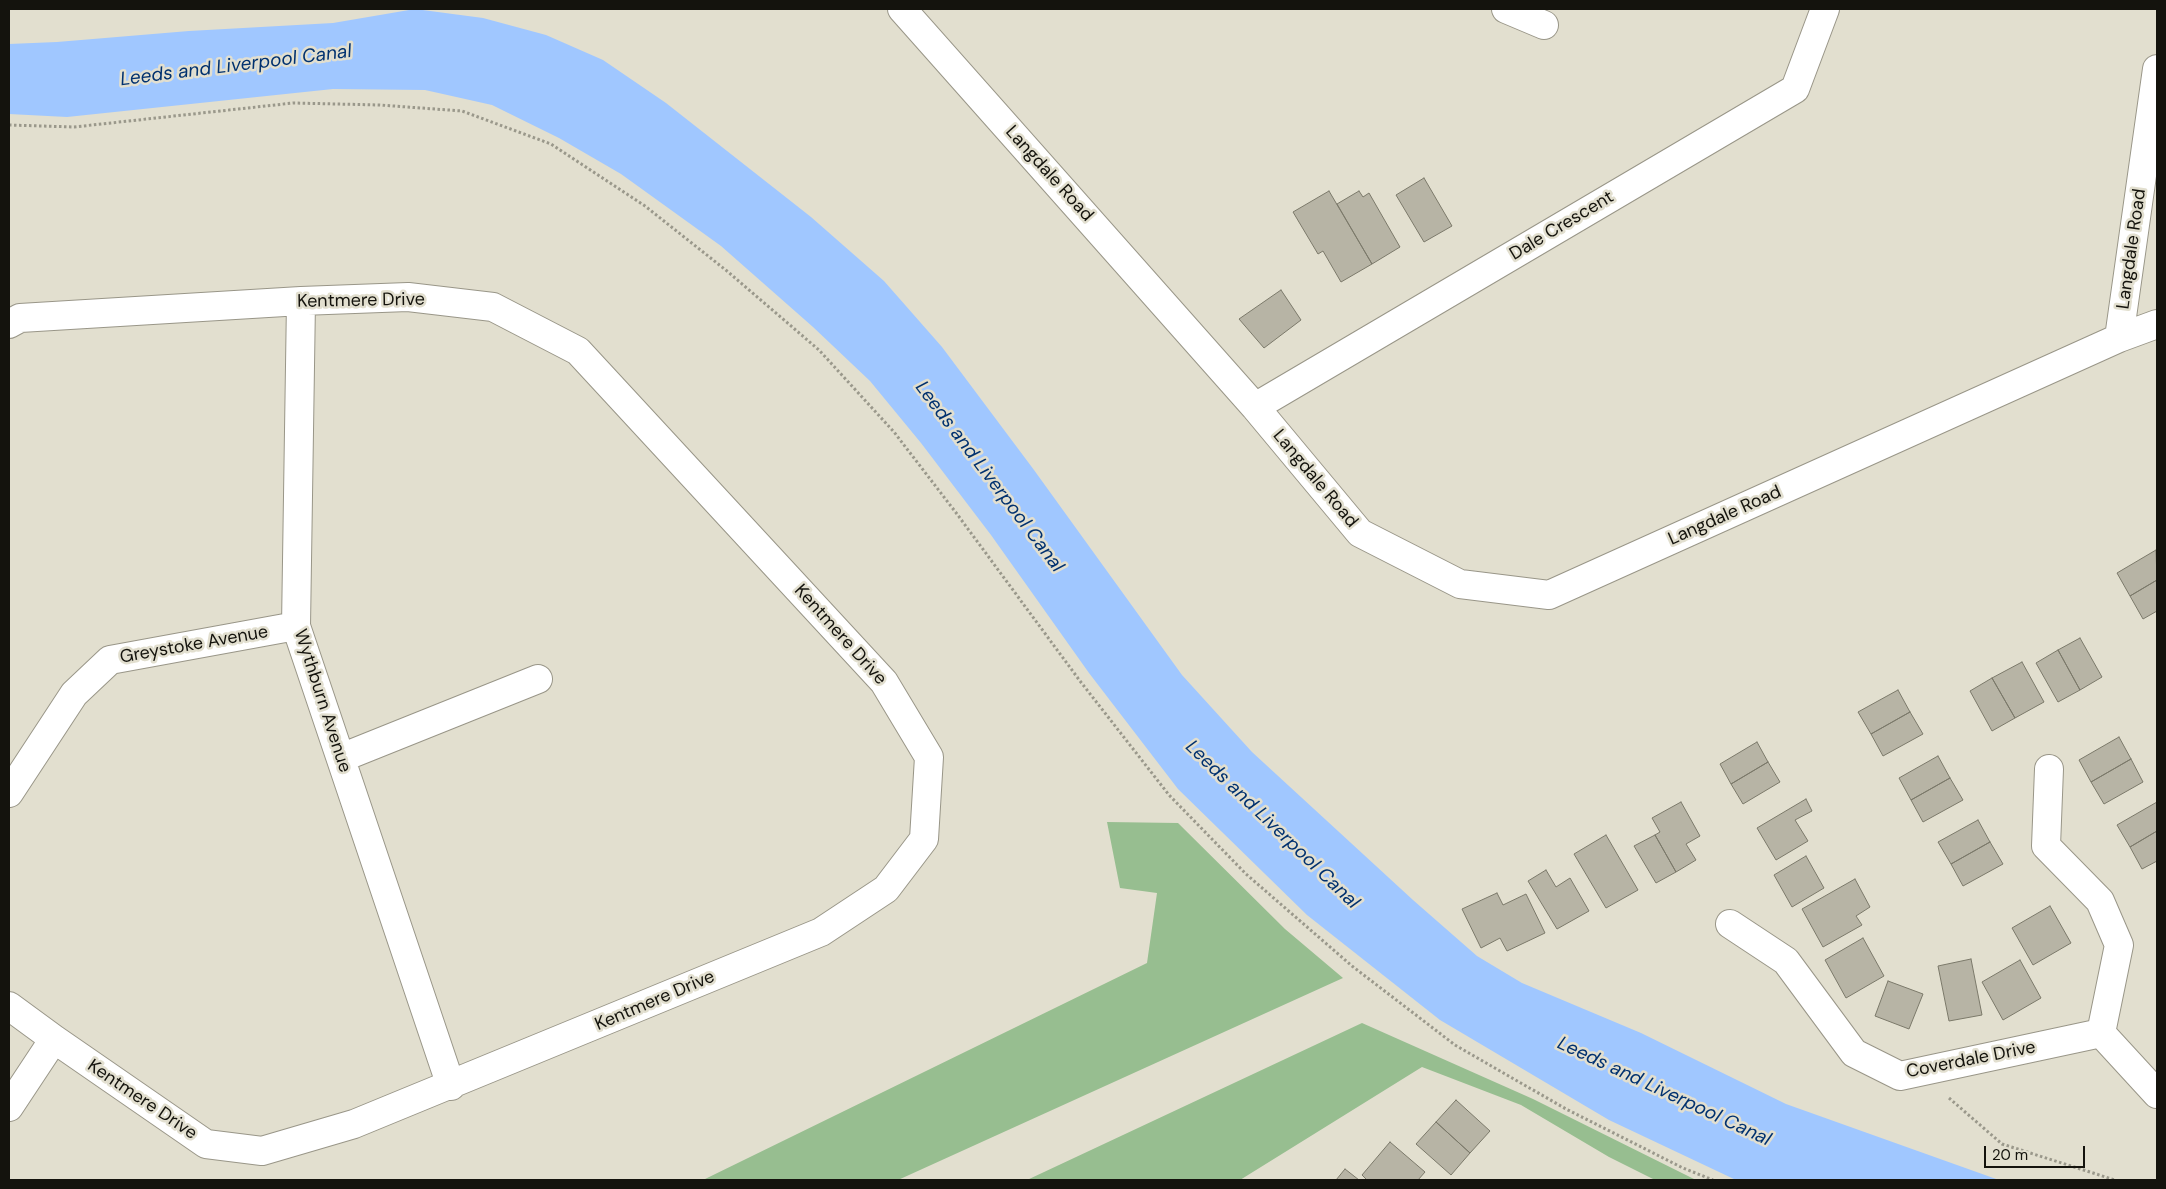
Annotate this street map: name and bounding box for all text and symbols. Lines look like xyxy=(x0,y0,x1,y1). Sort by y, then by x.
water label: Leeds and Liverpool Canal xyxy=(119,40,353,92)
street label: Langdale Road xyxy=(1000,122,1098,226)
street label: Dale Crescent xyxy=(1506,186,1618,266)
street label: Langdale Road xyxy=(2113,187,2151,311)
street label: Kentmere Drive xyxy=(297,289,425,313)
water label: Leeds and Liverpool Canal xyxy=(910,377,1068,577)
street label: Langdale Road xyxy=(1268,426,1362,532)
street label: Langdale Road xyxy=(1665,481,1785,551)
street label: Kentmere Drive xyxy=(789,580,891,690)
street label: Greystoke Avenue xyxy=(118,621,270,669)
street label: Wythburn Avenue xyxy=(289,627,355,775)
water label: Leeds and Liverpool Canal xyxy=(1180,736,1364,914)
street label: Kentmere Drive xyxy=(592,966,718,1036)
water label: Leeds and Liverpool Canal xyxy=(1554,1032,1774,1152)
street label: Coverdale Drive xyxy=(1904,1037,2038,1083)
street label: Kentmere Drive xyxy=(83,1055,201,1145)
scale bar xyxy=(1986,1136,2087,1168)
text: 20 m xyxy=(1992,1145,2028,1165)

